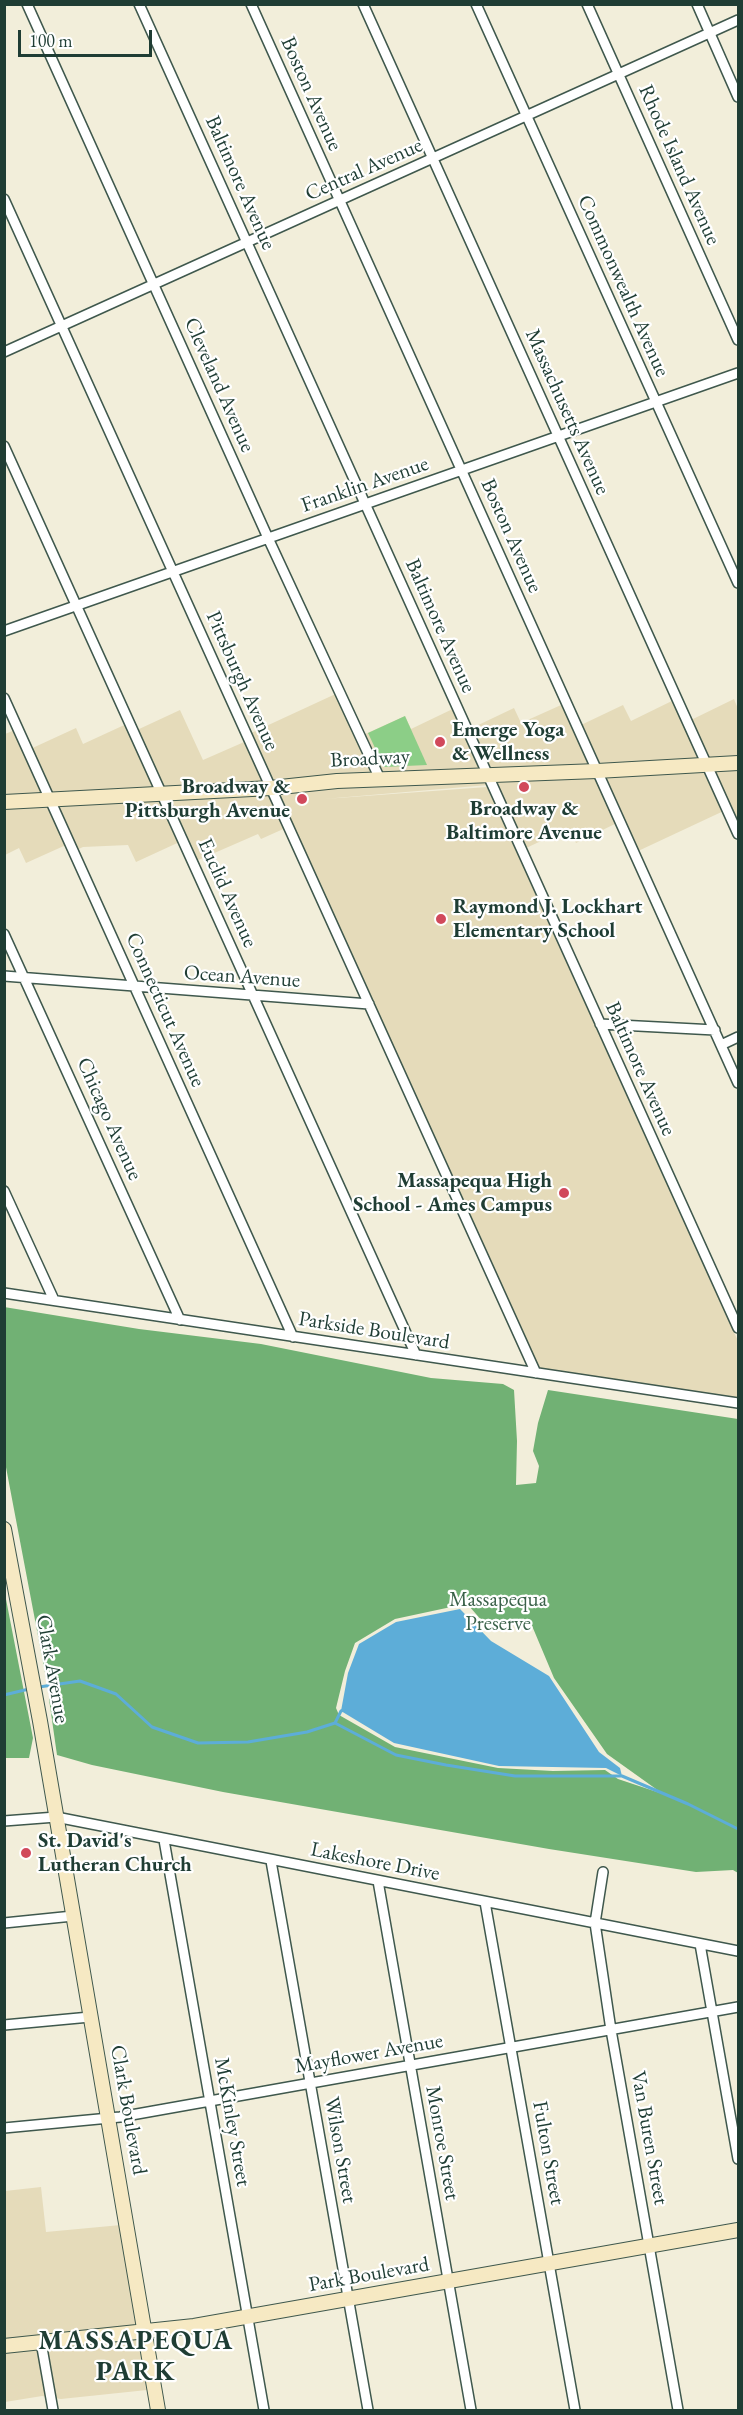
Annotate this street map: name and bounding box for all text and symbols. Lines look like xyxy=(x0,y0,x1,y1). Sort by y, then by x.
scale bar xyxy=(21,18,154,56)
text: 100 m xyxy=(29,29,73,52)
street label: Boston Avenue xyxy=(275,33,347,155)
street label: Rhode Island Avenue xyxy=(632,81,726,249)
street label: Baltimore Avenue xyxy=(199,112,281,254)
street label: Central Avenue xyxy=(301,133,427,207)
street label: Commonwealth Avenue xyxy=(572,191,674,381)
street label: Cleveland Avenue xyxy=(178,314,260,456)
street label: Massachusetts Avenue xyxy=(519,325,615,499)
street label: Franklin Avenue xyxy=(298,451,432,519)
street label: Boston Avenue xyxy=(475,475,547,597)
street label: Baltimore Avenue xyxy=(399,555,481,697)
street label: Pittsburgh Avenue xyxy=(200,607,284,755)
place label: Emerge Yoga & Wellness xyxy=(452,717,564,767)
marker: Emerge Yoga & Wellness xyxy=(433,735,447,749)
street label: Broadway xyxy=(330,744,410,774)
place label: Broadway & Pittsburgh Avenue xyxy=(125,774,290,824)
marker: Broadway & Baltimore Avenue xyxy=(517,780,531,794)
marker: Broadway & Pittsburgh Avenue xyxy=(295,792,309,806)
place label: Broadway & Baltimore Avenue xyxy=(446,796,602,846)
street label: Euclid Avenue xyxy=(192,835,262,951)
place label: Raymond J. Lockhart Elementary School xyxy=(453,894,642,944)
marker: Raymond J. Lockhart Elementary School xyxy=(434,912,448,926)
street label: Connecticut Avenue xyxy=(120,929,210,1091)
street label: Ocean Avenue xyxy=(183,960,301,994)
street label: Baltimore Avenue xyxy=(599,998,681,1140)
street label: Chicago Avenue xyxy=(71,1054,147,1184)
place label: Massapequa High School - Ames Campus xyxy=(353,1168,552,1218)
marker: Massapequa High School - Ames Campus xyxy=(557,1186,571,1200)
street label: Parkside Boulevard xyxy=(297,1307,451,1355)
park label: Massapequa Preserve xyxy=(449,1587,547,1637)
street label: Clark Avenue xyxy=(30,1613,74,1725)
place label: St. David's Lutheran Church xyxy=(38,1828,192,1878)
street label: Lakeshore Drive xyxy=(308,1837,442,1887)
marker: St. David's Lutheran Church xyxy=(19,1846,33,1860)
street label: Mayflower Avenue xyxy=(293,2029,445,2079)
street label: Clark Boulevard xyxy=(104,2043,152,2177)
street label: McKinley Street xyxy=(208,2056,256,2188)
street label: Van Buren Street xyxy=(625,2069,673,2207)
street label: Monroe Street xyxy=(420,2084,464,2202)
street label: Wilson Street xyxy=(318,2095,362,2205)
street label: Fulton Street xyxy=(526,2099,570,2207)
street label: Park Boulevard xyxy=(307,2252,431,2298)
district label: MASSAPEQUA PARK xyxy=(38,2326,234,2389)

